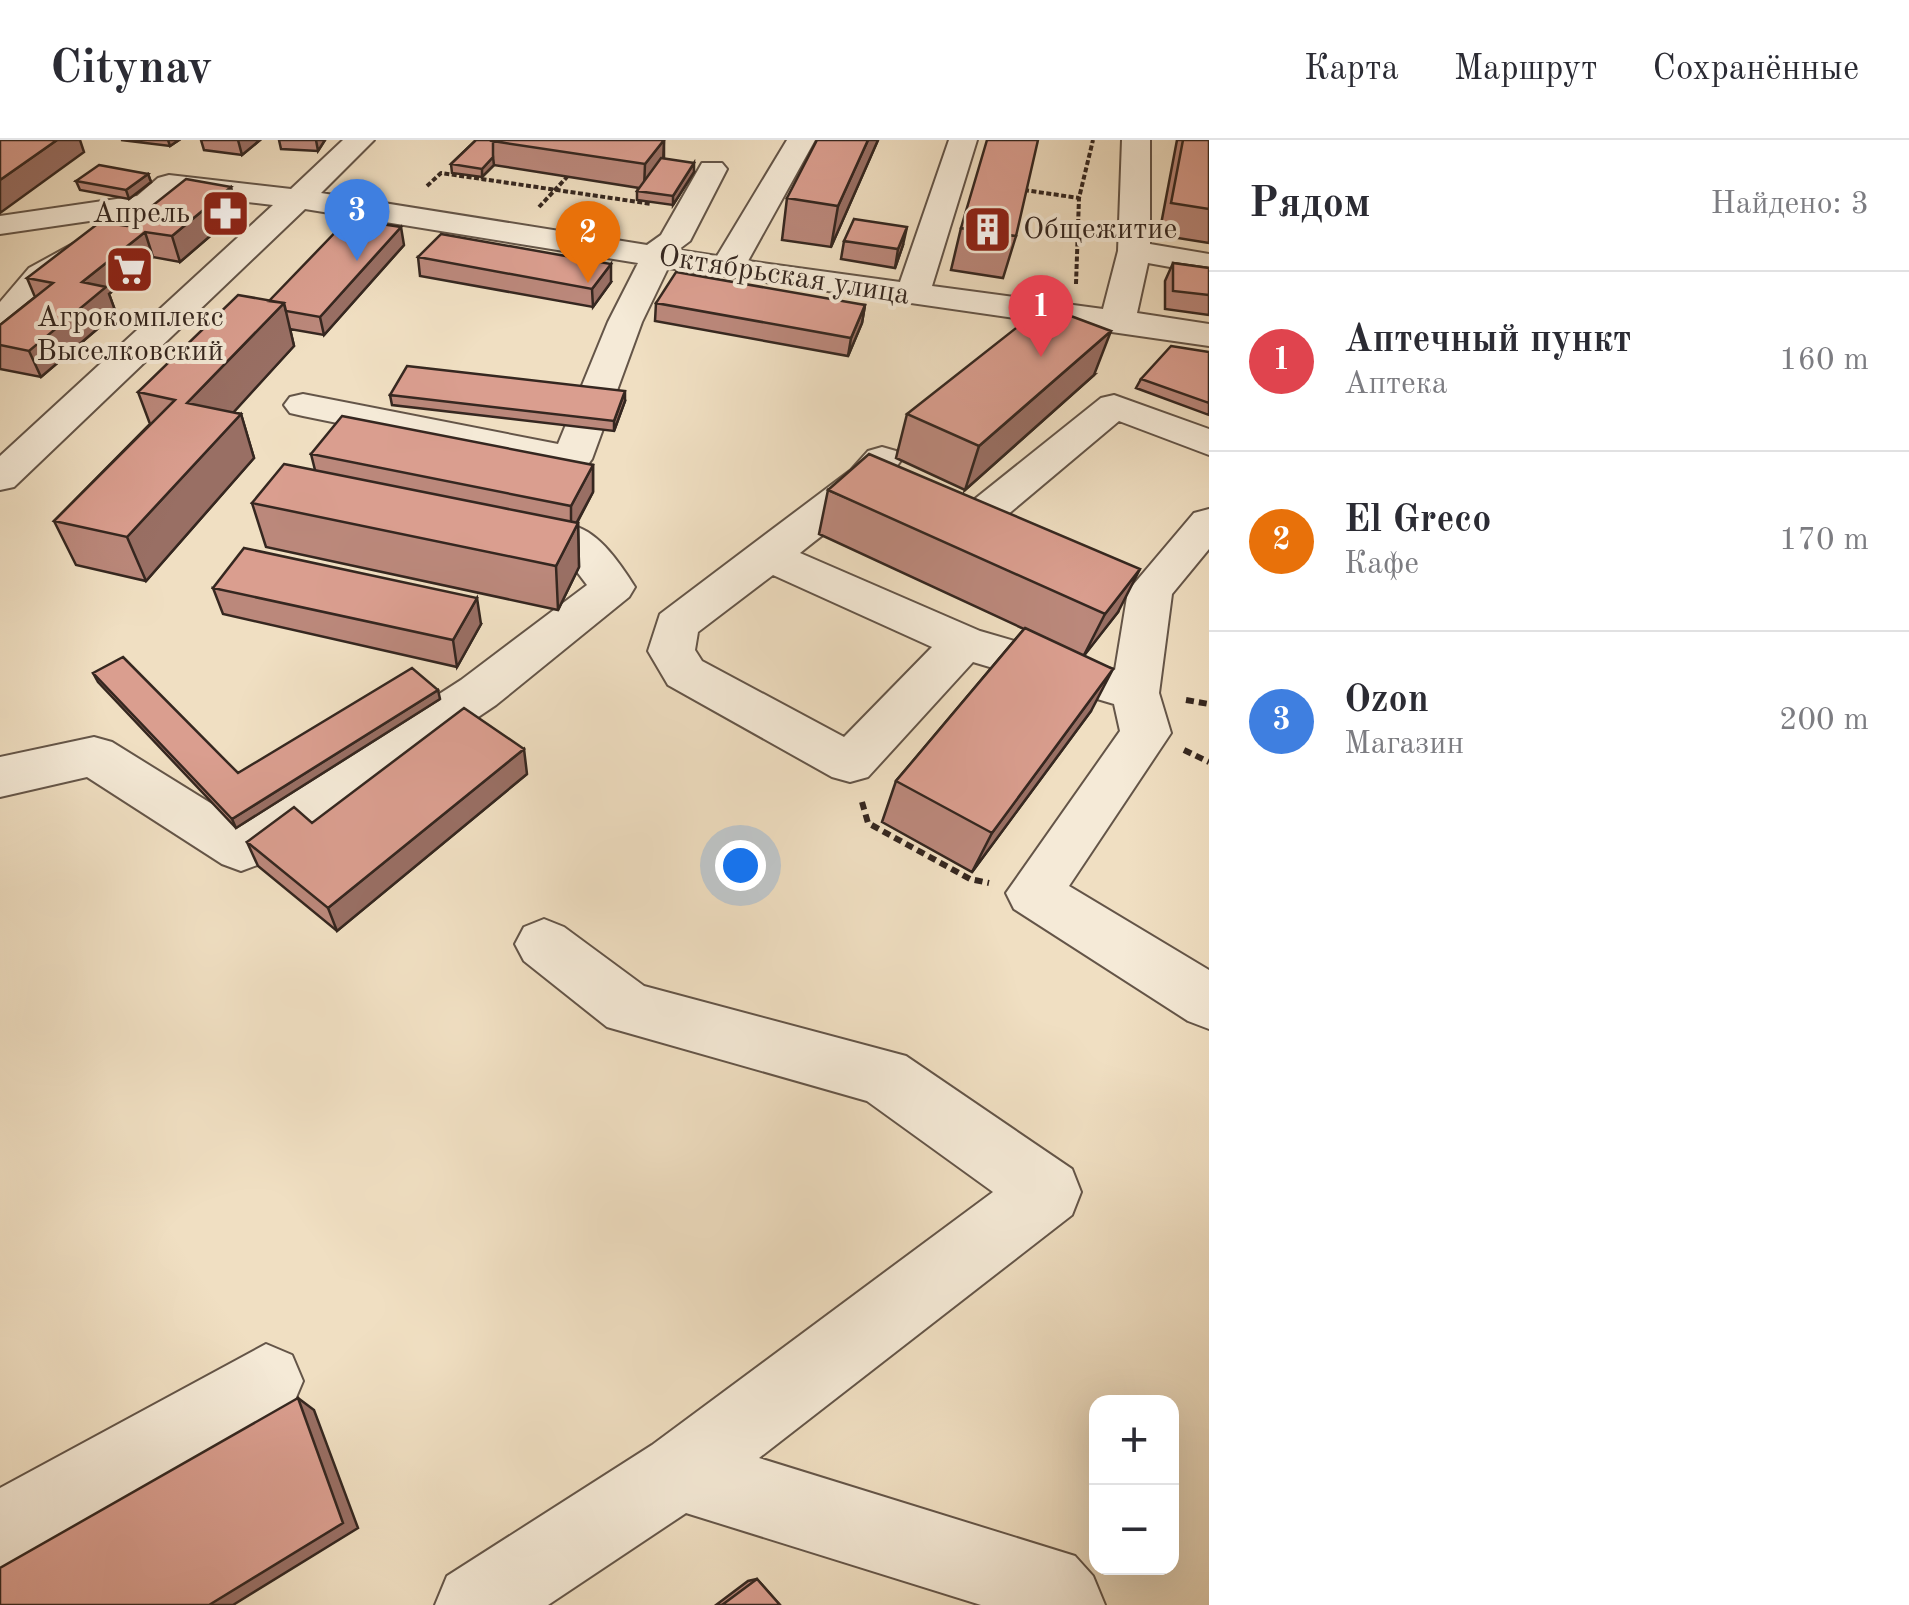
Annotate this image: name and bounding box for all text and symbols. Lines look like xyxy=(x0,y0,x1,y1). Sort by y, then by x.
text: Citynav xyxy=(50,45,213,93)
text: Карта xyxy=(1304,52,1399,87)
text: Маршрут xyxy=(1454,52,1598,87)
text: Сохранённые xyxy=(1653,52,1859,87)
pin: 3 xyxy=(324,178,390,261)
text: Рядом xyxy=(1249,184,1371,226)
pharmacy icon: Апрель xyxy=(199,188,251,240)
text: Найдено: 3 xyxy=(1710,189,1869,221)
place label: Апрель xyxy=(92,199,190,229)
pin: 2 xyxy=(556,201,620,283)
building icon: Общежитие xyxy=(962,204,1014,256)
place label: Общежитие xyxy=(1023,215,1177,245)
street label: Октябрьская улица xyxy=(656,241,912,311)
supermarket icon: Агрокомплекс Выселковский xyxy=(104,243,156,295)
pin: 1 xyxy=(1008,274,1074,357)
place label: Агрокомплекс Выселковский xyxy=(36,303,224,367)
text: Аптечный пункт xyxy=(1344,322,1632,360)
text: 1 xyxy=(1272,345,1291,377)
text: 160 m xyxy=(1779,345,1869,377)
text: Аптека xyxy=(1344,369,1448,401)
text: El Greco xyxy=(1344,502,1491,540)
text: 2 xyxy=(1272,525,1291,557)
text: 170 m xyxy=(1779,525,1869,557)
text: Кафе xyxy=(1344,549,1419,581)
text: Ozon xyxy=(1344,682,1429,720)
text: 3 xyxy=(1272,705,1291,737)
text: 200 m xyxy=(1779,705,1869,737)
text: Магазин xyxy=(1344,729,1464,761)
your location xyxy=(715,840,766,891)
map controls xyxy=(1089,1395,1179,1575)
button: + xyxy=(1089,1395,1179,1485)
button: − xyxy=(1089,1485,1179,1575)

